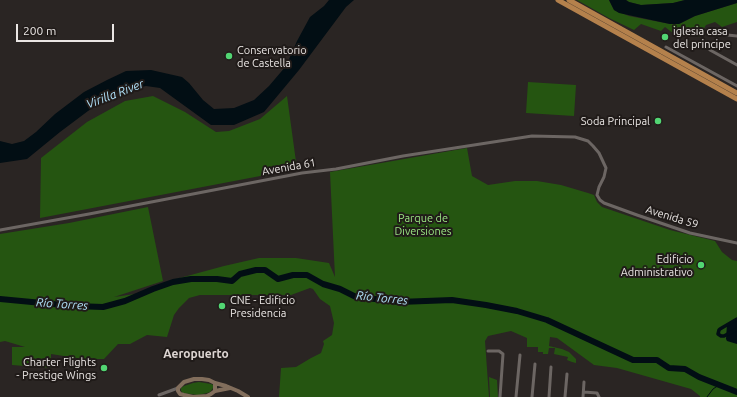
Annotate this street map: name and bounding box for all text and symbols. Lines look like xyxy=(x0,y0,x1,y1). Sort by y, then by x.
scale bar xyxy=(18,16,116,42)
text: 200 m xyxy=(23,24,56,37)
place label: iglesia casa del principe xyxy=(673,24,731,50)
marker: iglesia casa del principe xyxy=(660,32,670,42)
place label: Conservatorio de Castella xyxy=(237,43,307,69)
marker: Conservatorio de Castella xyxy=(224,51,234,61)
water label: Virilla River xyxy=(84,76,146,112)
place label: Soda Principal xyxy=(581,114,650,128)
marker: Soda Principal xyxy=(653,116,663,126)
street label: Avenida 61 xyxy=(261,156,317,178)
street label: Avenida 59 xyxy=(644,203,700,231)
park label: Parque de Diversiones xyxy=(394,211,452,237)
place label: Edificio Administrativo xyxy=(621,252,693,278)
marker: Edificio Administrativo xyxy=(696,260,706,270)
water label: Río Torres xyxy=(355,288,409,308)
place label: CNE - Edificio Presidencia xyxy=(230,293,295,319)
water label: Río Torres xyxy=(36,295,88,313)
marker: CNE - Edificio Presidencia xyxy=(217,301,227,311)
district label: Aeropuerto xyxy=(163,347,229,361)
place label: Charter Flights - Prestige Wings xyxy=(16,355,96,381)
marker: Charter Flights - Prestige Wings xyxy=(99,363,109,373)

